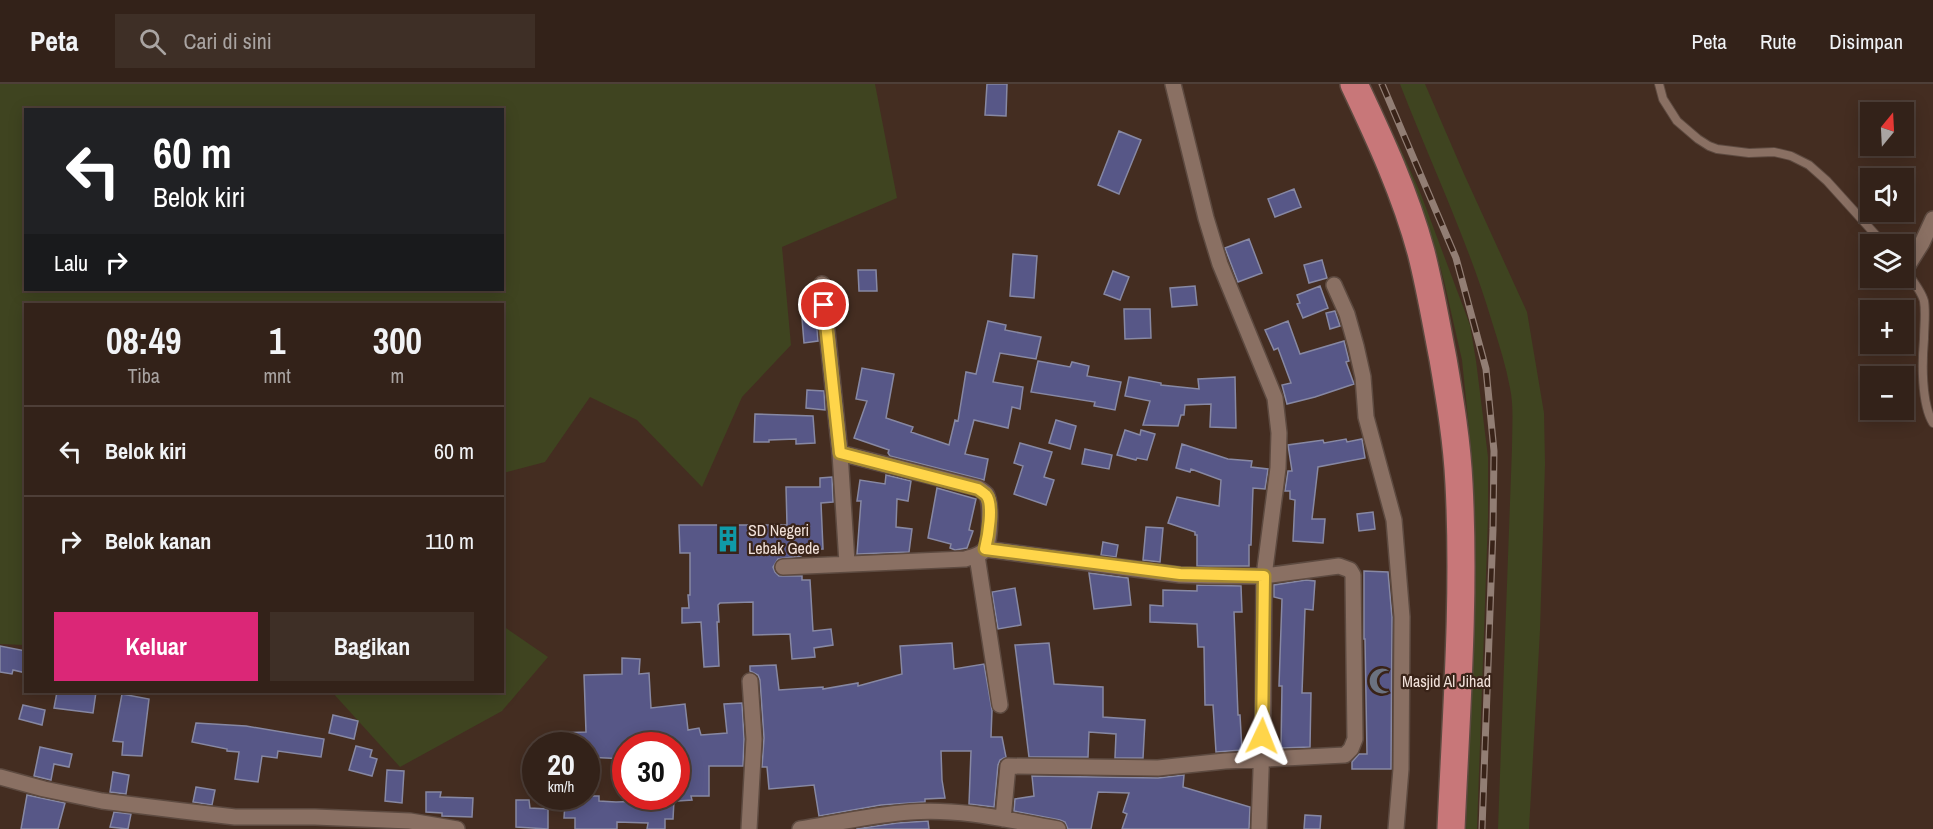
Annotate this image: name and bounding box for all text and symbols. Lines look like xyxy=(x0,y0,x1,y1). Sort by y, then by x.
search box xyxy=(115,14,535,68)
text: Peta xyxy=(30,22,79,60)
icon: search xyxy=(136,25,169,58)
text: Cari di sini xyxy=(184,26,272,56)
text: Peta xyxy=(1691,27,1727,56)
text: Rute xyxy=(1760,27,1796,56)
text: Disimpan xyxy=(1829,27,1903,56)
north arrow xyxy=(1860,102,1914,156)
map controls xyxy=(1860,102,1914,420)
text: 60 m xyxy=(153,125,232,181)
icon: left xyxy=(54,132,132,210)
button: sound xyxy=(1860,168,1914,222)
text: Belok kiri xyxy=(153,179,245,215)
button: layers xyxy=(1860,234,1914,288)
icon: right xyxy=(100,246,133,279)
text: Lalu xyxy=(54,248,88,278)
pin xyxy=(798,279,849,330)
icon: arrive xyxy=(807,288,840,321)
button: + xyxy=(1860,300,1914,354)
text: 08:49 xyxy=(106,317,181,365)
text: 1 xyxy=(269,317,285,365)
text: 300 xyxy=(373,317,422,365)
text: Tiba xyxy=(127,362,160,389)
text: mnt xyxy=(263,362,291,389)
text: m xyxy=(391,362,404,389)
button: − xyxy=(1860,366,1914,420)
icon: left xyxy=(54,435,87,468)
text: Belok kiri xyxy=(105,436,186,466)
text: 60 m xyxy=(434,436,474,466)
place label: SD Negeri Lebak Gede xyxy=(748,519,820,559)
building icon: SD Negeri Lebak Gede xyxy=(713,524,743,554)
icon: right xyxy=(54,525,87,558)
text: Belok kanan xyxy=(105,526,211,556)
text: 110 m xyxy=(425,526,474,556)
button: Keluar xyxy=(54,612,258,681)
button: Bagikan xyxy=(270,612,474,681)
mosque icon: Masjid Al Jihad xyxy=(1367,666,1397,696)
place label: Masjid Al Jihad xyxy=(1402,670,1491,692)
position arrow xyxy=(1230,704,1294,768)
speed limit sign: 30 xyxy=(612,732,690,810)
text: 20 xyxy=(547,744,575,784)
text: km/h xyxy=(548,776,574,797)

